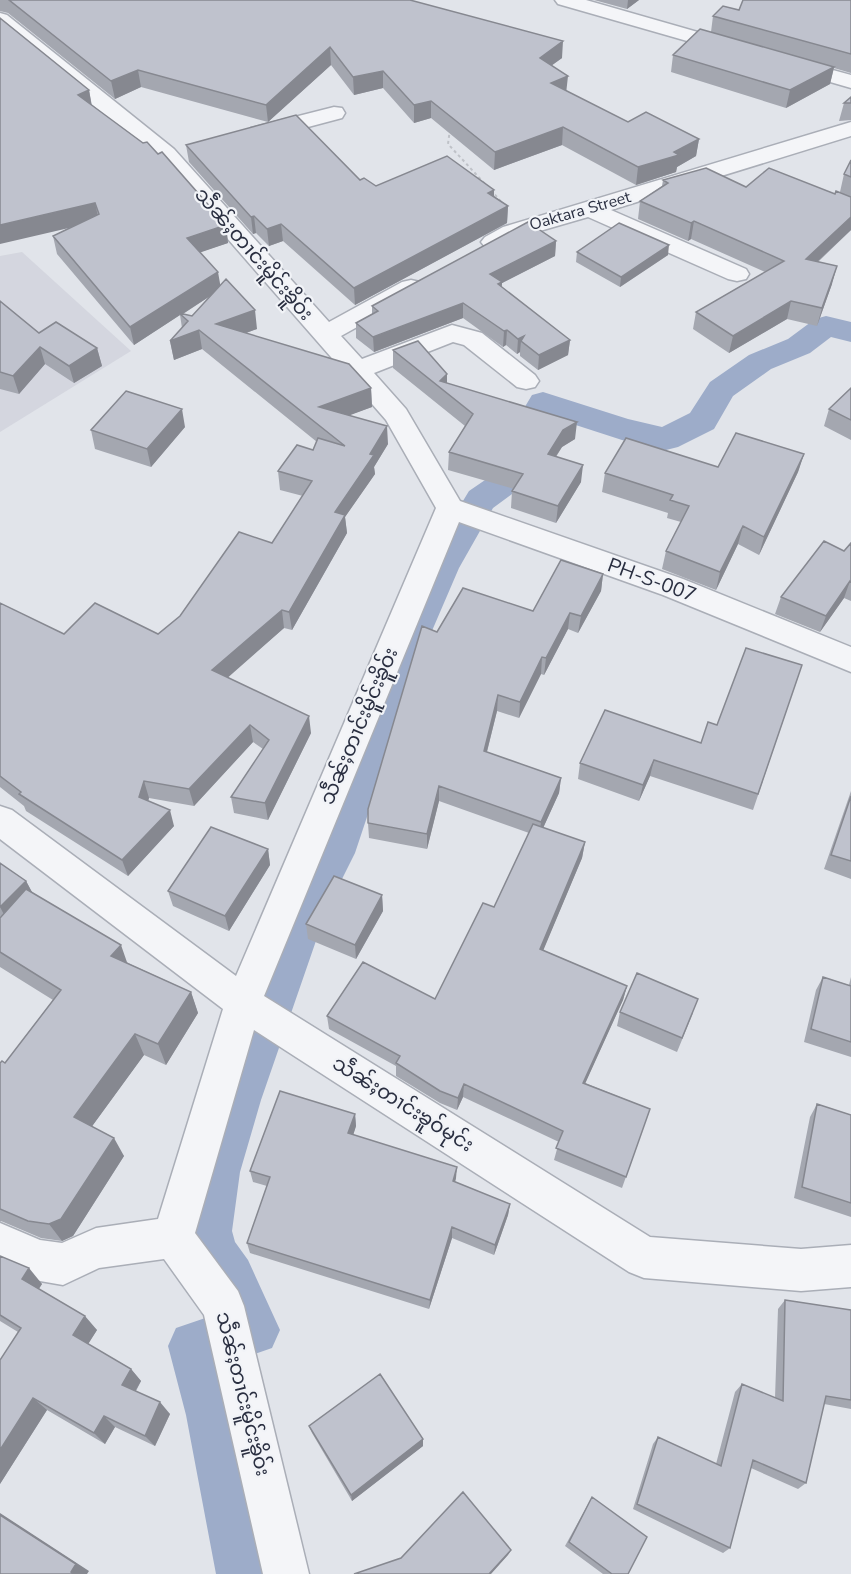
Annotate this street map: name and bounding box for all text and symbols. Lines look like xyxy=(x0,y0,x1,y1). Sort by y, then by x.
street label: သဵၼ်ႈတၢင်းမိူင်းၶိူဝ်း xyxy=(186,181,320,328)
street label: Oaktara Street xyxy=(527,186,634,236)
street label: PH-S-007 xyxy=(604,551,700,609)
street label: သဵၼ်ႈတၢင်းမိူင်းၶိူဝ်း xyxy=(313,643,407,810)
street label: သဵၼ်ႈတၢင်းၶူဝ်မုင်း xyxy=(326,1049,479,1161)
street label: သဵၼ်ႈတၢင်းမိူင်းၶိူဝ်း xyxy=(207,1309,277,1480)

